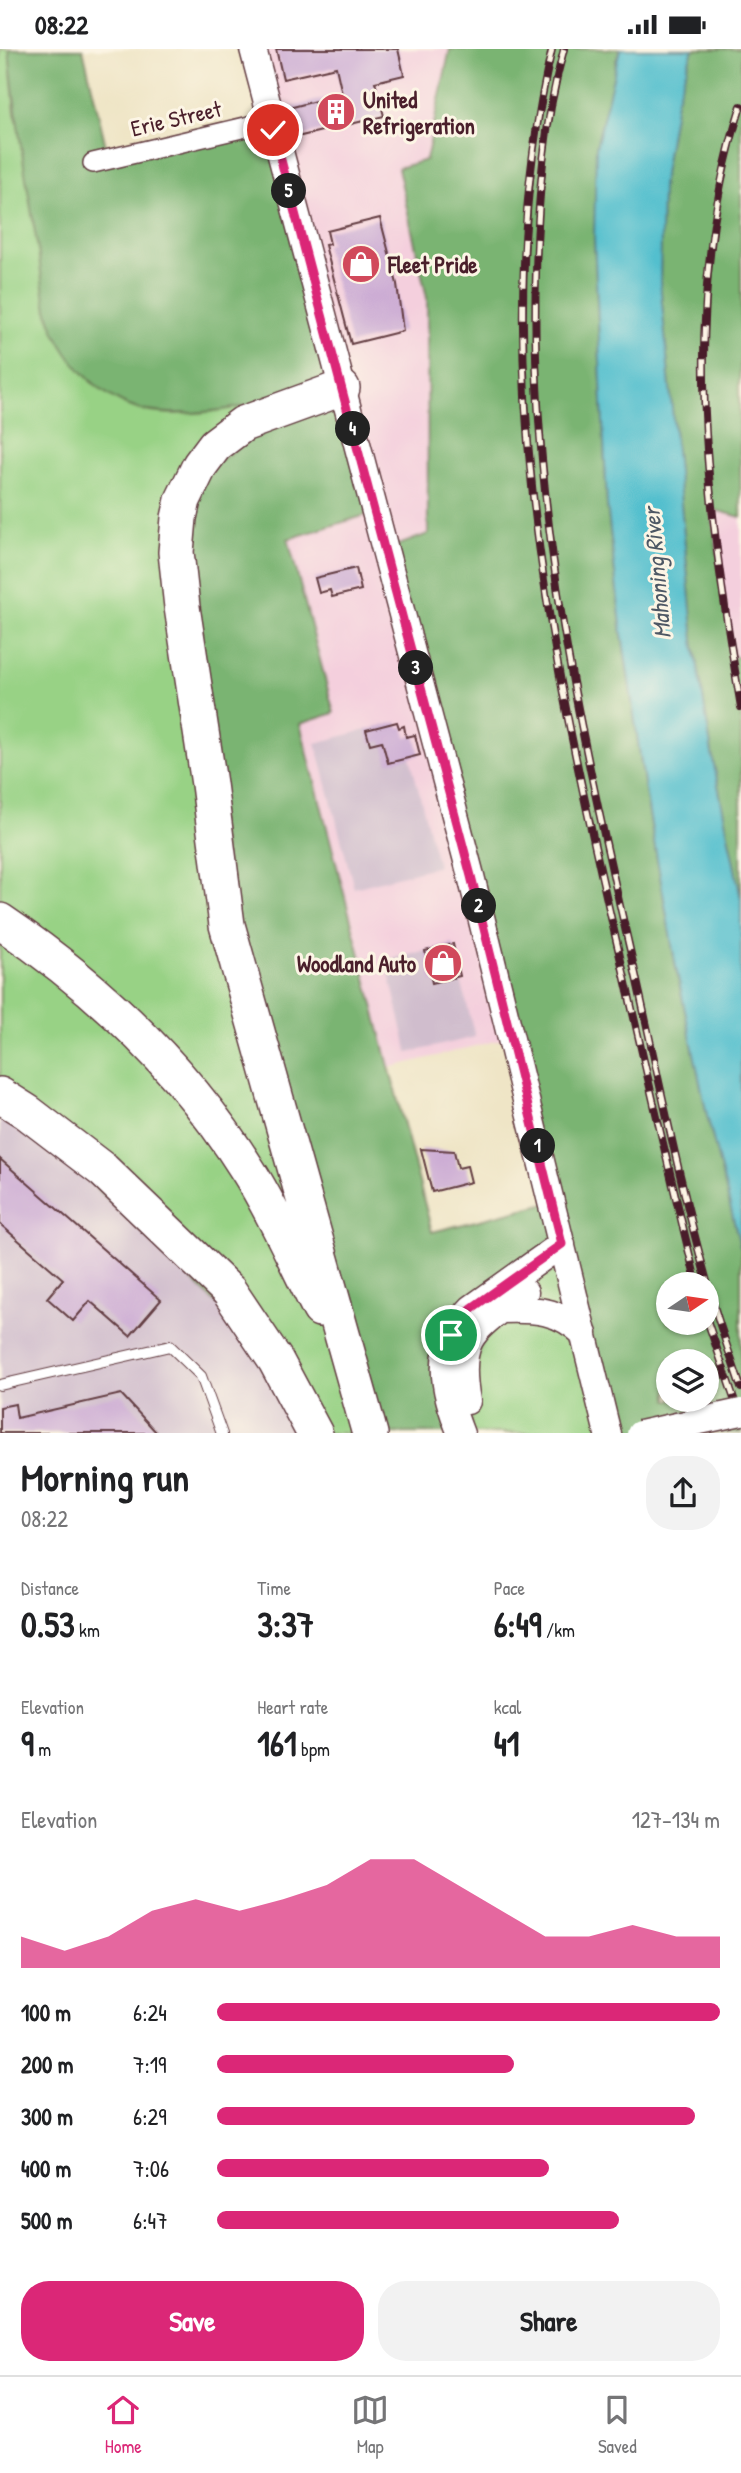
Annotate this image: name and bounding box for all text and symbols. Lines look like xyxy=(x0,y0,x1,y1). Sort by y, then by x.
text: 08:22 xyxy=(35,7,88,42)
place label: United Refrigeration xyxy=(363,84,475,142)
building icon: United Refrigeration xyxy=(315,91,357,133)
street label: Erie Street xyxy=(128,92,225,143)
pin xyxy=(243,100,303,160)
icon: check xyxy=(254,111,292,149)
pin: 5 xyxy=(272,173,306,209)
text: 5 xyxy=(284,177,293,203)
shop icon: Fleet Pride xyxy=(340,243,382,285)
place label: Fleet Pride xyxy=(387,249,478,280)
pin: 4 xyxy=(336,411,370,447)
text: 4 xyxy=(349,415,356,441)
water label: Mahoning River xyxy=(634,503,679,640)
pin: 3 xyxy=(398,651,434,685)
text: 3 xyxy=(411,654,420,680)
pin: 2 xyxy=(462,889,496,923)
text: 2 xyxy=(474,892,483,918)
shop icon: Woodland Auto xyxy=(422,942,464,984)
place label: Woodland Auto xyxy=(297,948,417,979)
pin: 1 xyxy=(520,1129,556,1163)
text: 1 xyxy=(534,1132,541,1158)
north arrow xyxy=(656,1272,719,1335)
map controls xyxy=(656,1272,719,1412)
pin xyxy=(421,1305,481,1365)
icon: arrive xyxy=(432,1316,470,1354)
button: layers xyxy=(656,1349,719,1412)
text: Morning run xyxy=(21,1451,189,1503)
button: share xyxy=(646,1456,720,1530)
text: 08:22 xyxy=(21,1503,68,1534)
text: Distance xyxy=(21,1575,79,1601)
text: Time xyxy=(257,1575,291,1601)
text: Pace xyxy=(494,1575,525,1601)
text: 0.53 xyxy=(21,1601,75,1648)
text: 3:37 xyxy=(257,1601,314,1648)
text: 6:49 xyxy=(494,1601,542,1648)
text: km xyxy=(75,1617,100,1643)
text: /km xyxy=(542,1617,575,1643)
text: Elevation xyxy=(21,1694,84,1720)
text: Heart rate xyxy=(257,1694,328,1720)
text: kcal xyxy=(494,1694,521,1720)
text: 9 xyxy=(21,1720,34,1767)
text: 161 xyxy=(257,1720,297,1767)
text: 41 xyxy=(494,1720,520,1767)
text: m xyxy=(34,1736,51,1762)
text: bpm xyxy=(297,1736,330,1762)
text: Elevation xyxy=(21,1804,97,1835)
text: 127–134 m xyxy=(632,1804,720,1835)
text: 100 m xyxy=(21,1997,71,2028)
text: 6:24 xyxy=(133,1997,167,2028)
text: 200 m xyxy=(21,2049,73,2080)
text: 7:19 xyxy=(133,2049,167,2080)
text: 300 m xyxy=(21,2101,73,2132)
text: 6:29 xyxy=(133,2101,167,2132)
text: 400 m xyxy=(21,2153,71,2184)
text: 7:06 xyxy=(133,2153,169,2184)
text: 500 m xyxy=(21,2205,72,2236)
text: 6:47 xyxy=(133,2205,168,2236)
button: Save xyxy=(21,2281,364,2361)
button: Share xyxy=(378,2281,720,2361)
tab: Home xyxy=(104,2391,142,2459)
tab: Map xyxy=(351,2391,389,2459)
tab: Saved xyxy=(598,2391,637,2459)

